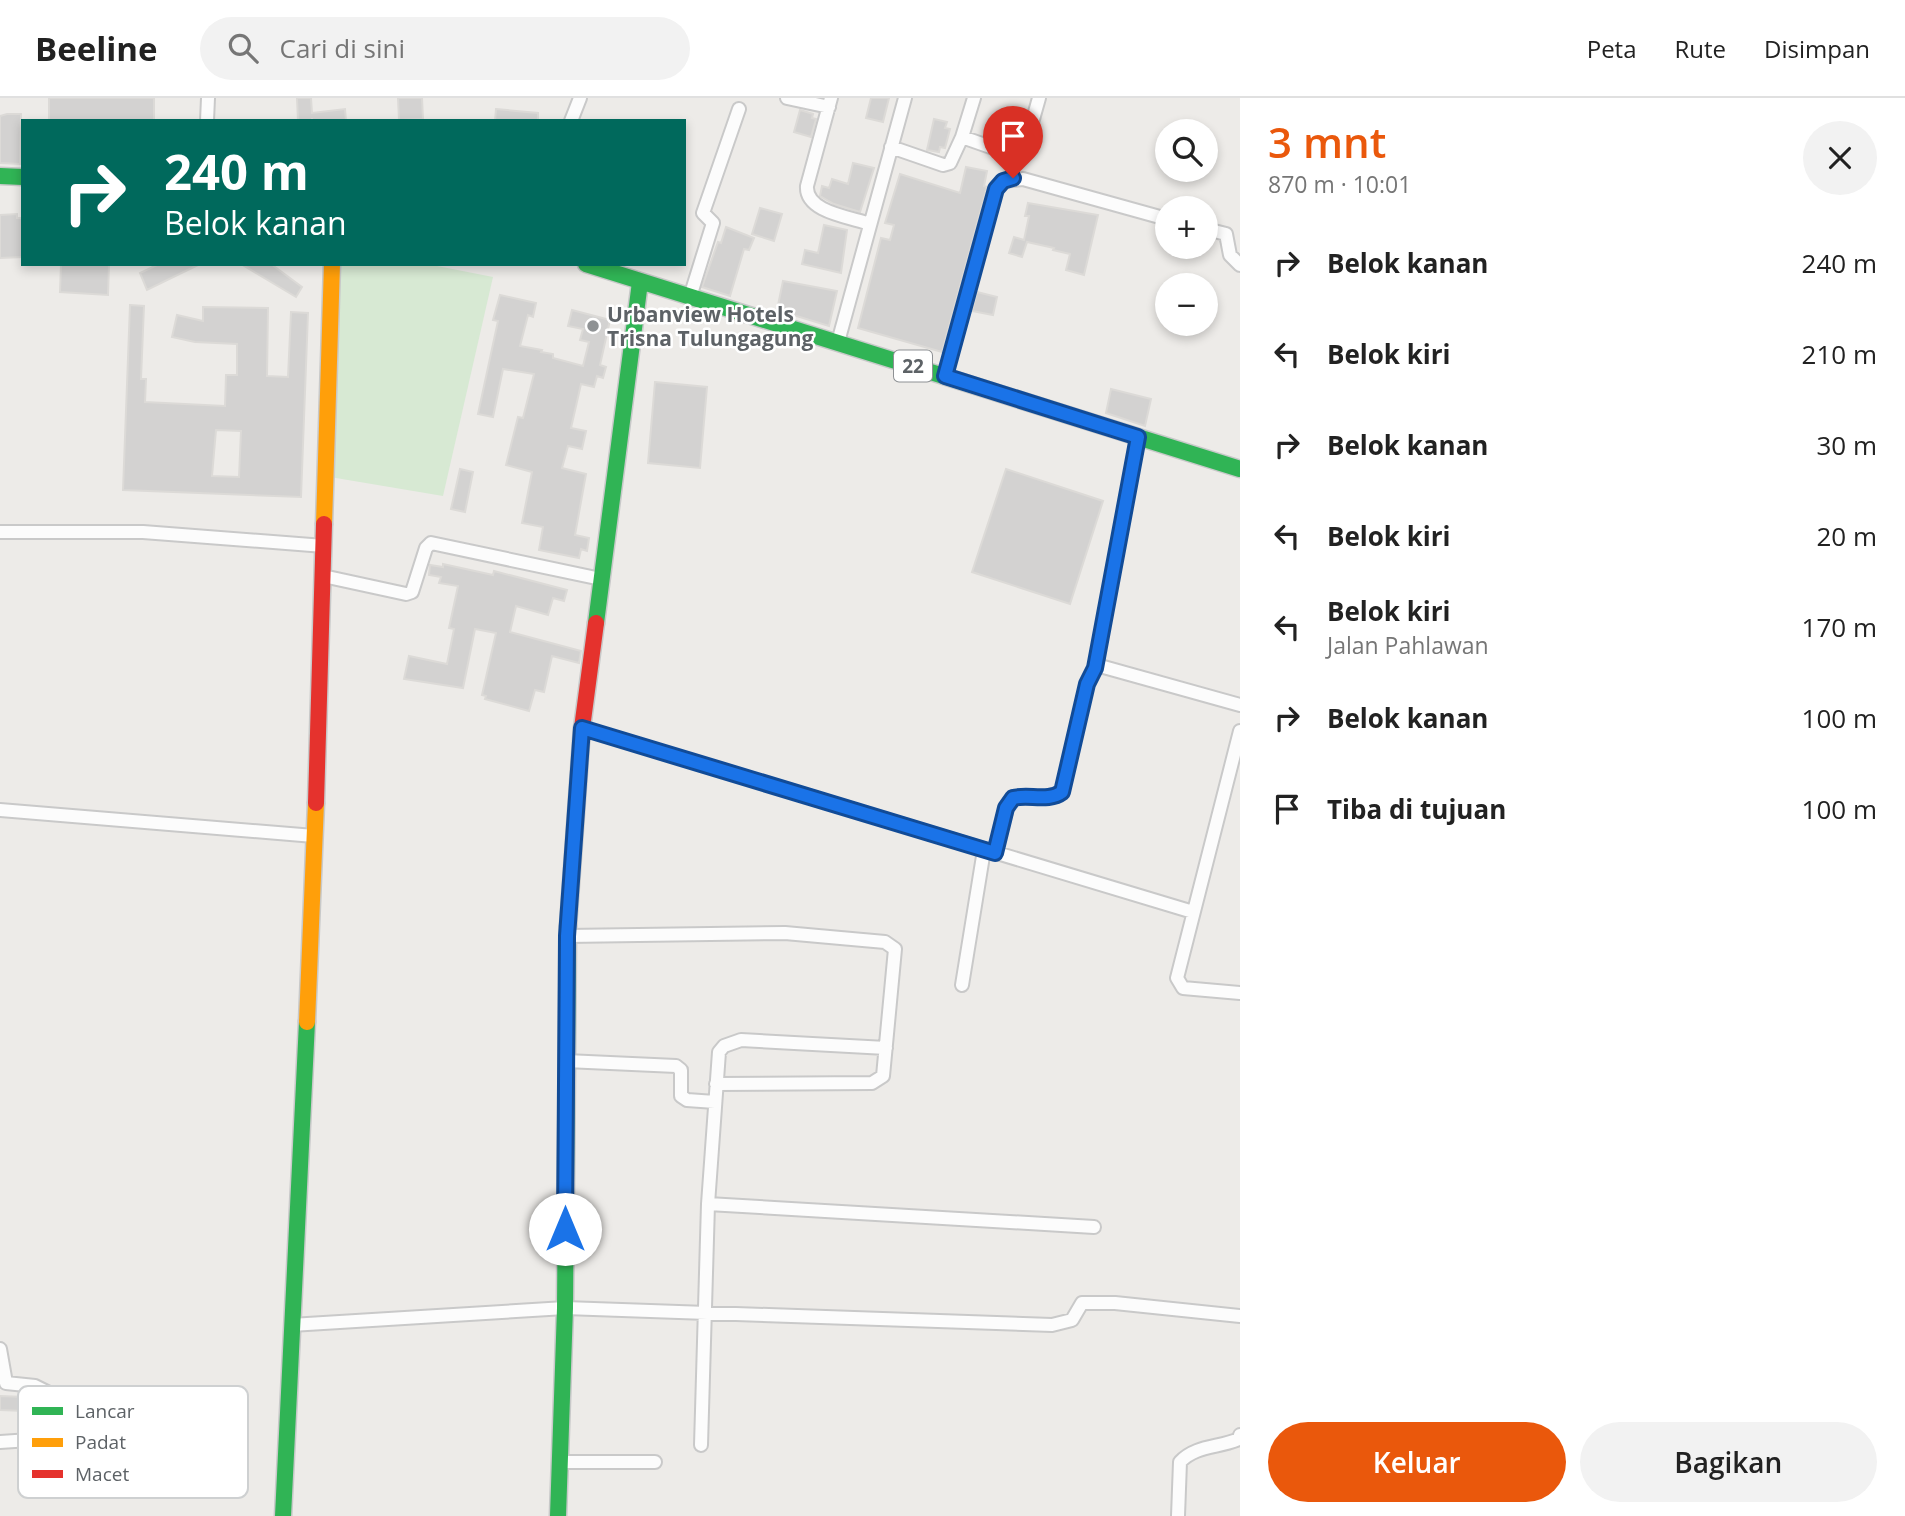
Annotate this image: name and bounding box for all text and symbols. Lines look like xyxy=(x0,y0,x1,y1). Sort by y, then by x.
search box xyxy=(200,17,690,80)
text: Beeline xyxy=(35,26,158,71)
icon: search xyxy=(224,29,262,67)
text: Cari di sini xyxy=(280,30,405,66)
text: Peta xyxy=(1587,32,1637,65)
text: Rute xyxy=(1675,32,1726,65)
text: Disimpan xyxy=(1764,32,1870,65)
pin xyxy=(983,106,1043,178)
text: 3 mnt xyxy=(1268,113,1386,170)
icon: arrive xyxy=(994,117,1032,155)
map controls xyxy=(1155,119,1218,336)
button: search xyxy=(1155,119,1218,182)
button: close xyxy=(1803,121,1877,195)
text: 240 m xyxy=(164,138,309,204)
icon: right xyxy=(49,147,140,238)
text: 870 m · 10:01 xyxy=(1268,168,1411,200)
button: + xyxy=(1155,196,1218,259)
text: Belok kanan xyxy=(164,201,347,244)
icon: right xyxy=(1268,244,1306,282)
text: Belok kanan xyxy=(1327,245,1488,281)
text: 240 m xyxy=(1802,245,1877,281)
button: − xyxy=(1155,273,1218,336)
place label: Urbanview Hotels Trisna Tulungagung xyxy=(607,300,813,352)
marker: Urbanview Hotels Trisna Tulungagung xyxy=(585,318,601,334)
icon: left xyxy=(1268,335,1306,373)
text: Belok kiri xyxy=(1327,336,1451,372)
text: 210 m xyxy=(1802,336,1877,372)
road number: 22 xyxy=(894,350,932,382)
icon: right xyxy=(1268,426,1306,464)
text: Belok kanan xyxy=(1327,427,1488,463)
text: 30 m xyxy=(1816,427,1877,463)
icon: left xyxy=(1268,517,1306,555)
text: Belok kiri xyxy=(1327,518,1451,554)
text: 20 m xyxy=(1816,518,1877,554)
text: Belok kiri xyxy=(1327,593,1451,629)
icon: left xyxy=(1268,608,1306,646)
text: 170 m xyxy=(1802,609,1877,645)
text: Jalan Pahlawan xyxy=(1327,629,1489,661)
icon: right xyxy=(1268,699,1306,737)
text: Belok kanan xyxy=(1327,700,1488,736)
text: 100 m xyxy=(1802,700,1877,736)
icon: arrive xyxy=(1268,790,1306,828)
text: Tiba di tujuan xyxy=(1327,791,1506,827)
text: 100 m xyxy=(1802,791,1877,827)
position arrow xyxy=(528,1192,602,1266)
legend xyxy=(18,1386,248,1498)
text: Lancar xyxy=(75,1398,135,1424)
button: Keluar xyxy=(1268,1422,1566,1502)
button: Bagikan xyxy=(1580,1422,1877,1502)
text: Padat xyxy=(75,1429,126,1455)
text: Macet xyxy=(75,1461,129,1487)

